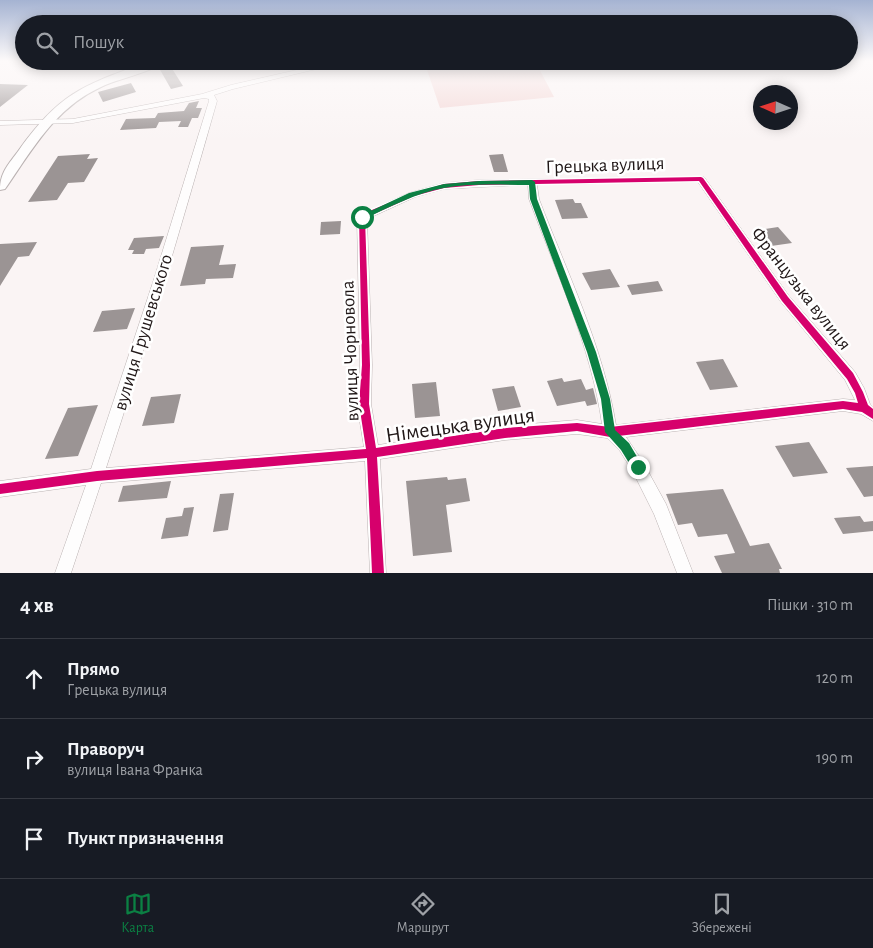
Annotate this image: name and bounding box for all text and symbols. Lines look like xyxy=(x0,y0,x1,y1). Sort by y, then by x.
search box xyxy=(15,15,858,70)
icon: search xyxy=(33,29,61,57)
text: Пошук xyxy=(73,33,124,52)
north arrow xyxy=(753,85,798,130)
street label: Грецька вулиця xyxy=(545,154,665,177)
route start xyxy=(351,206,374,229)
street label: Французька вулиця xyxy=(747,224,854,354)
street label: вулиця Грушевського xyxy=(111,252,176,413)
street label: вулиця Чорновола xyxy=(339,280,362,422)
street label: Німецька вулиця xyxy=(384,404,536,446)
route end xyxy=(627,456,650,479)
text: 4 хв xyxy=(20,595,54,616)
text: Пішки · 310 m xyxy=(767,597,853,613)
text: Прямо xyxy=(67,660,120,679)
icon: ahead xyxy=(20,665,48,693)
text: 120 m xyxy=(816,670,853,686)
text: Грецька вулиця xyxy=(67,682,167,698)
text: Праворуч xyxy=(67,740,145,759)
icon: right xyxy=(20,745,48,773)
text: 190 m xyxy=(816,750,853,766)
text: вулиця Івана Франка xyxy=(67,762,203,778)
icon: arrive xyxy=(20,825,48,853)
text: Пункт призначення xyxy=(67,829,224,848)
tab: Карта xyxy=(121,890,154,937)
tab: Маршрут xyxy=(397,890,449,937)
tab: Збережені xyxy=(692,890,752,937)

